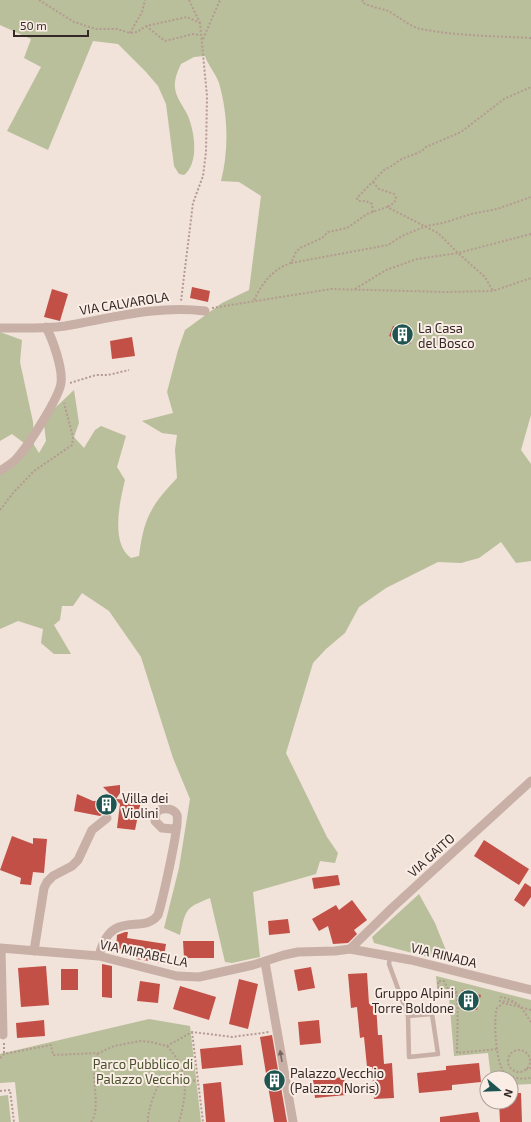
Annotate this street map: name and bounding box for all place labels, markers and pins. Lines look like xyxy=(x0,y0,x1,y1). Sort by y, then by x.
place label: La Casa del Bosco xyxy=(418,320,475,351)
building icon: La Casa del Bosco xyxy=(389,322,415,348)
place label: Villa dei Violini xyxy=(122,790,169,821)
building icon: Villa dei Violini xyxy=(94,792,120,818)
place label: Gruppo Alpini Torre Boldone xyxy=(372,985,454,1016)
building icon: Gruppo Alpini Torre Boldone xyxy=(456,987,482,1013)
place label: Palazzo Vecchio (Palazzo Noris) xyxy=(290,1065,384,1096)
building icon: Palazzo Vecchio (Palazzo Noris) xyxy=(261,1067,287,1093)

